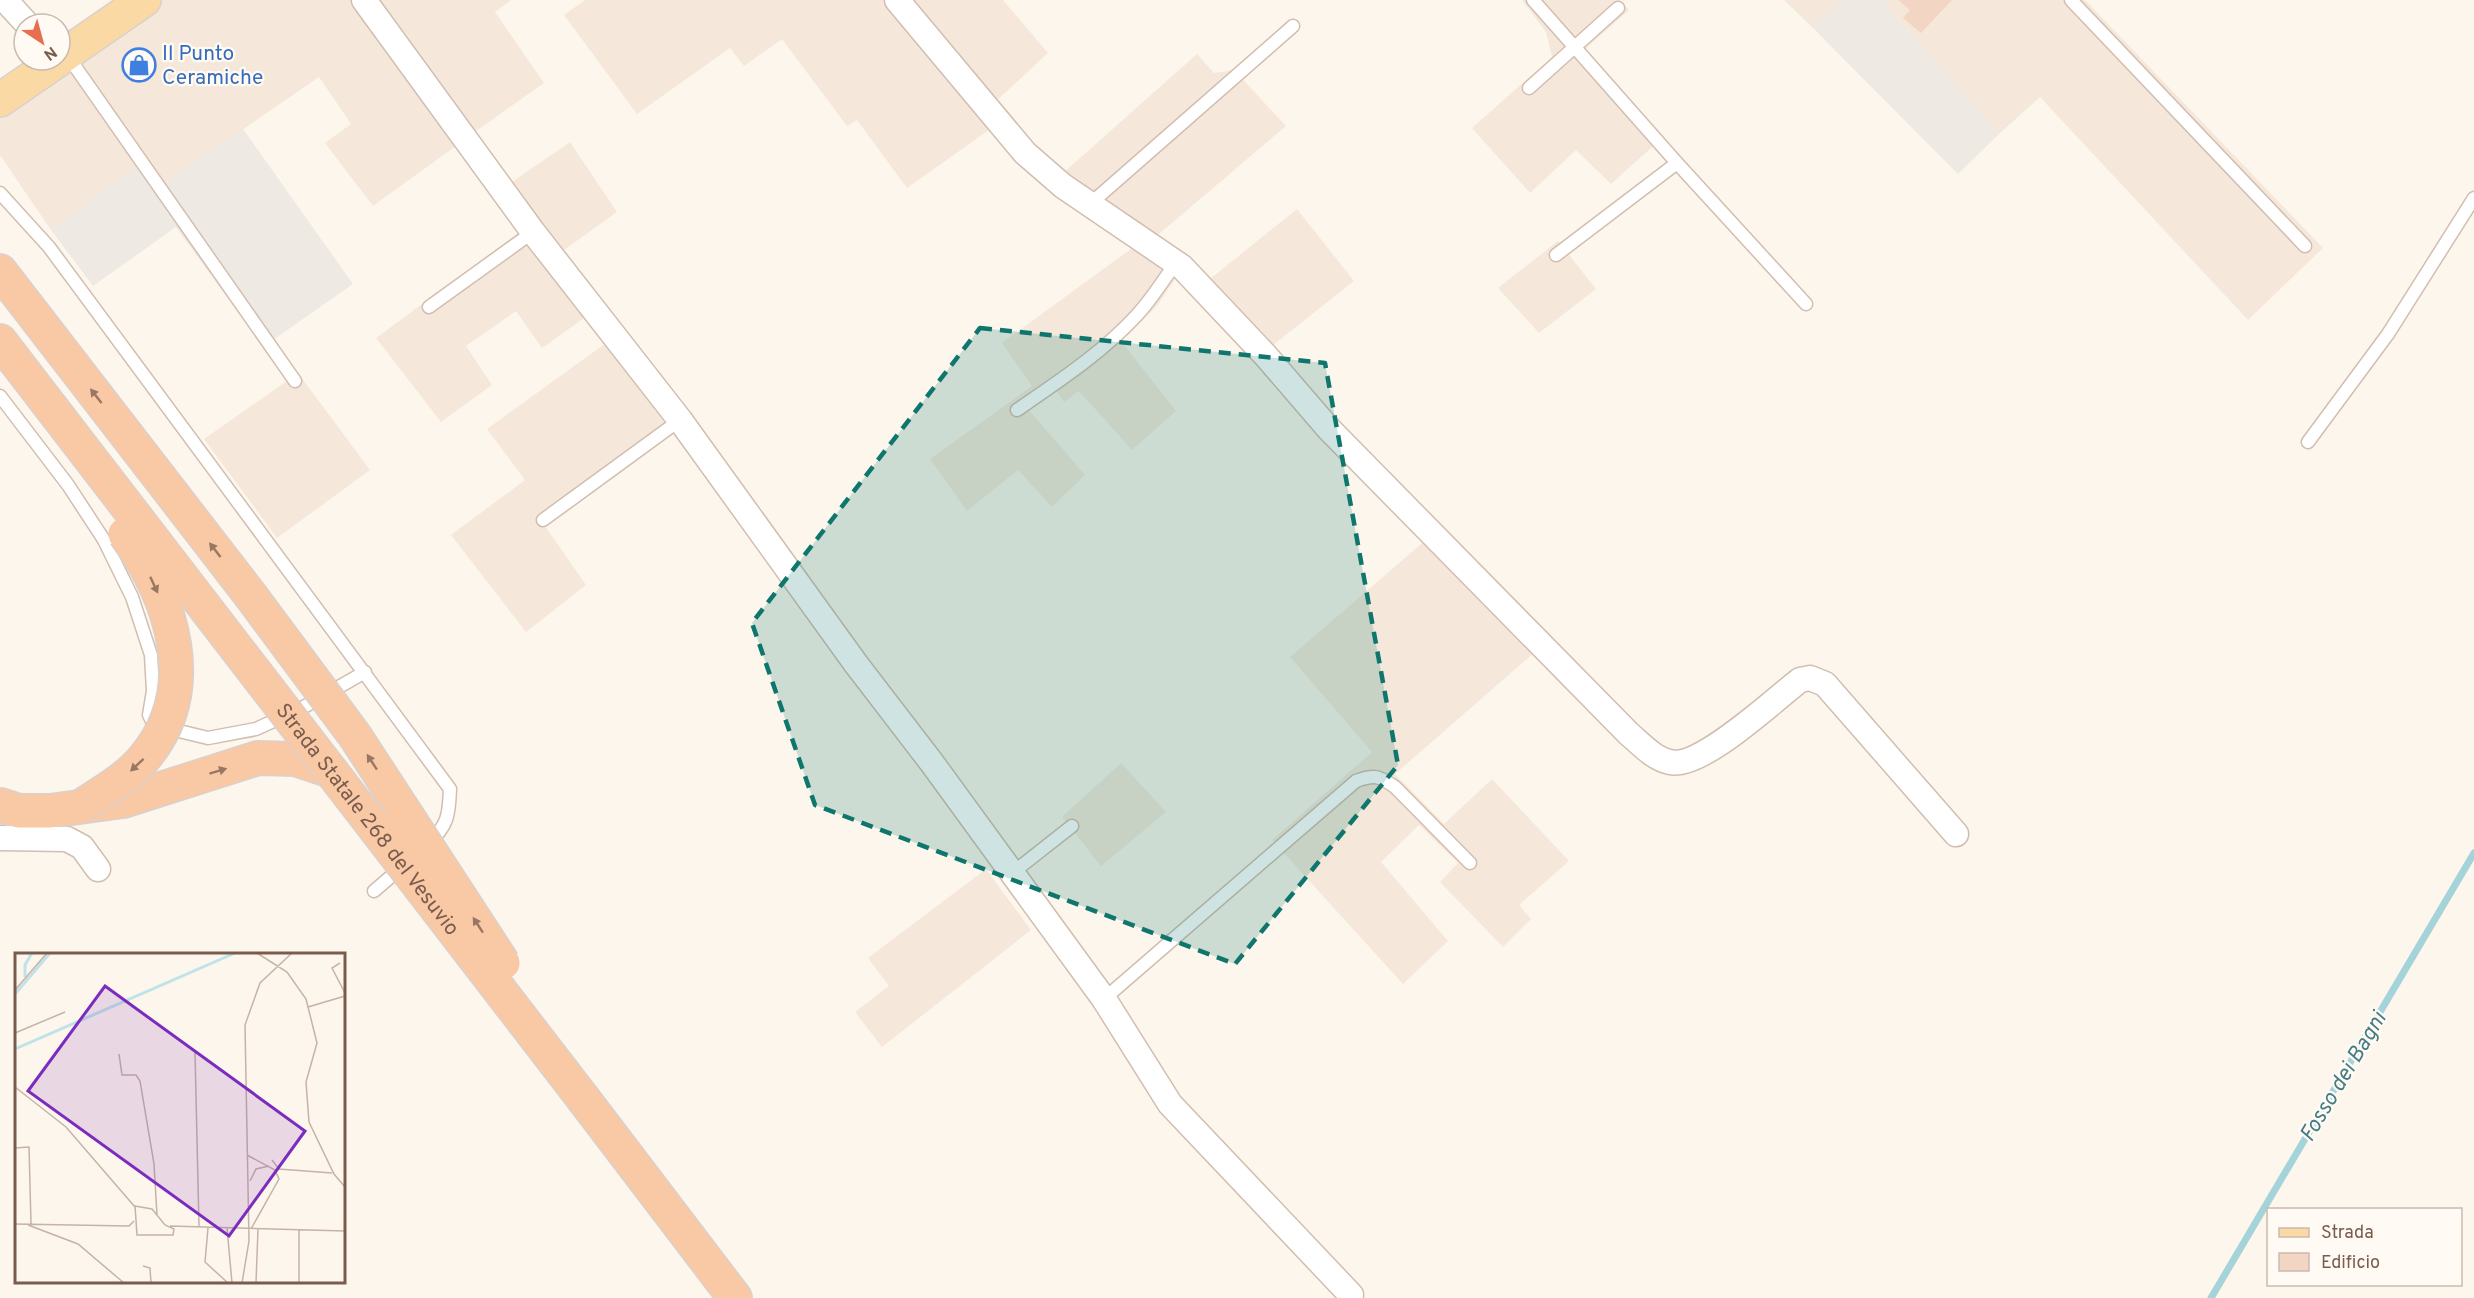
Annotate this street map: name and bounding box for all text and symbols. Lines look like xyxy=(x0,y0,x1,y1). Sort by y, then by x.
north arrow xyxy=(12,12,72,72)
text: N xyxy=(39,41,60,64)
place label: Il Punto Ceramiche xyxy=(162,41,263,92)
shop icon: Il Punto Ceramiche xyxy=(121,47,157,83)
one-way arrow xyxy=(90,388,102,404)
one-way arrow xyxy=(209,542,222,558)
one-way arrow xyxy=(150,577,159,594)
street label: Strada Statale 268 del Vesuvio xyxy=(269,699,465,942)
one-way arrow xyxy=(367,754,378,770)
one-way arrow xyxy=(130,758,144,772)
one-way arrow xyxy=(209,766,227,775)
one-way arrow xyxy=(473,917,484,933)
inset map xyxy=(15,953,345,1283)
water label: Fosso dei Bagni xyxy=(2295,1006,2394,1147)
legend xyxy=(2267,1208,2462,1286)
text: Strada xyxy=(2321,1222,2374,1245)
text: Edificio xyxy=(2321,1252,2380,1275)

